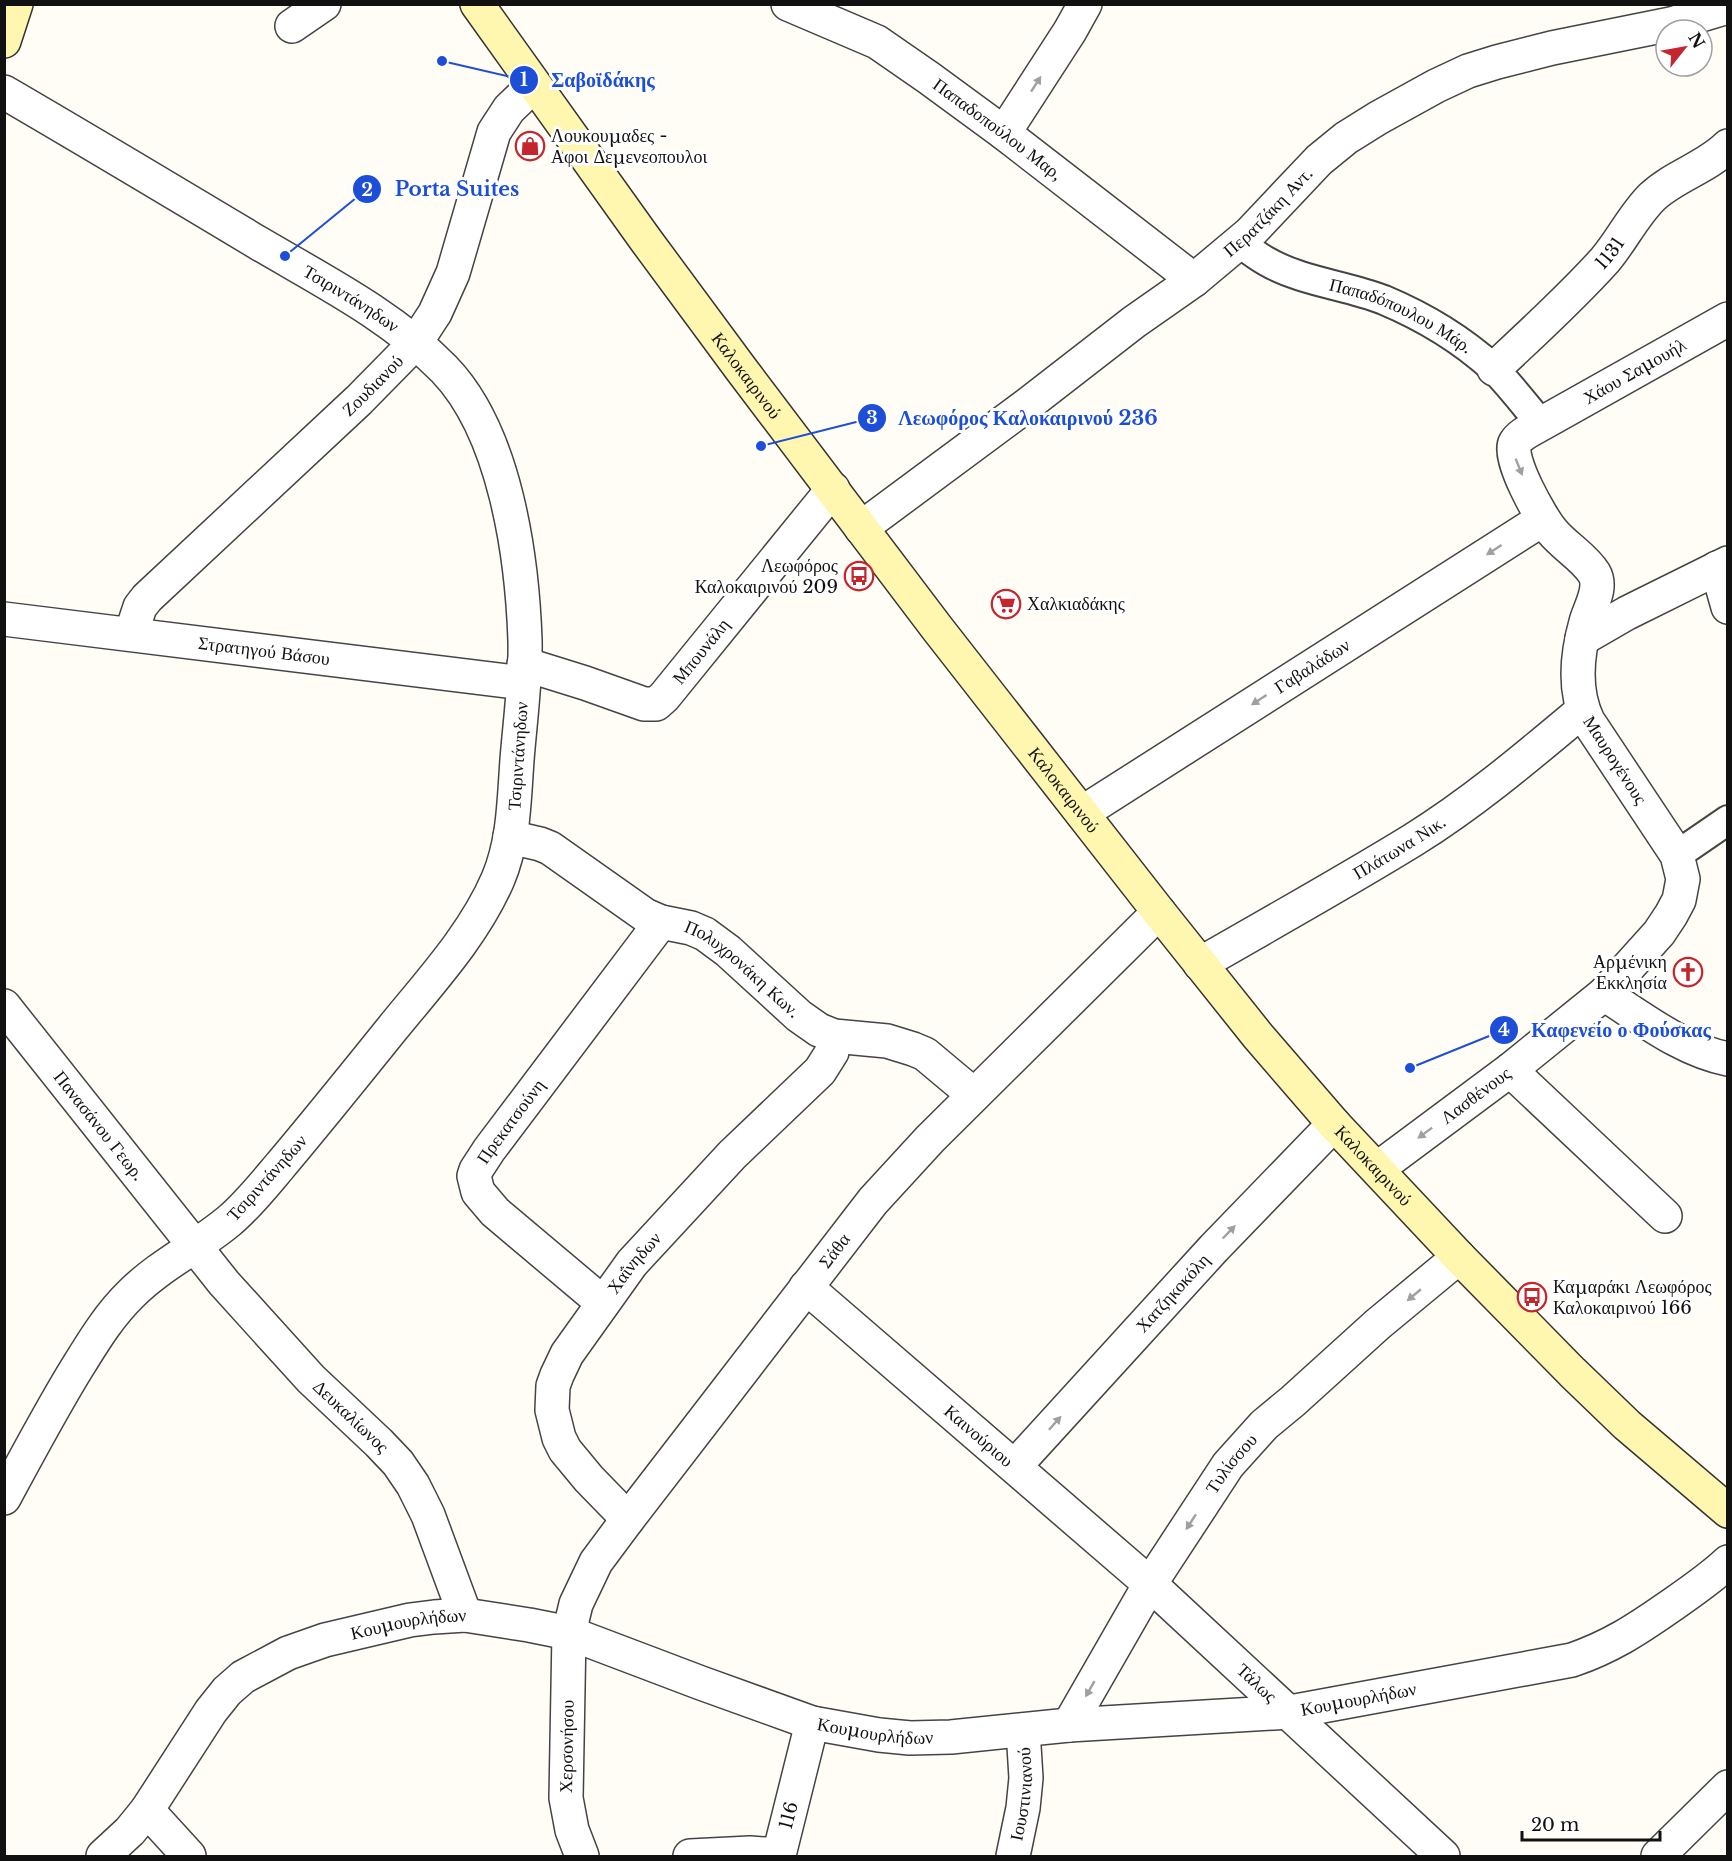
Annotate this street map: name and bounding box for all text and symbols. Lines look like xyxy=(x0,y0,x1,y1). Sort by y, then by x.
north arrow xyxy=(1654,18,1714,78)
text: N xyxy=(1684,29,1709,52)
callout: Σαβοϊδάκης xyxy=(509,61,667,99)
text: Σαβοϊδάκης xyxy=(551,68,655,92)
text: 1 xyxy=(520,69,528,91)
street label: Παπαδοπούλου Μαρ, xyxy=(929,74,1067,185)
one-way arrow xyxy=(1030,75,1041,92)
place label: Λουκουμαδες - Αφοι Δεμενεοπουλοι xyxy=(551,125,707,168)
shop icon: Λουκουμαδες - Αφοι Δεμενεοπουλοι xyxy=(514,130,546,162)
street label: Περατζάκη Αντ. xyxy=(1219,162,1317,262)
callout: Porta Suites xyxy=(352,170,531,208)
text: Porta Suites xyxy=(395,177,519,201)
text: 2 xyxy=(361,179,373,201)
street label: 1131 xyxy=(1591,233,1630,274)
street label: Τσιριντάνηδων xyxy=(299,260,403,337)
street label: Παπαδόπουλου Μάρ. xyxy=(1327,274,1477,358)
street label: Καλοκαιρινού xyxy=(707,328,786,423)
street label: Χάου Σαμουήλ xyxy=(1579,334,1690,409)
street label: Ζουδιανού xyxy=(338,350,408,421)
callout: Λεωφόρος Καλοκαιρινού 236 xyxy=(857,399,1170,437)
text: Λεωφόρος Καλοκαιρινού 236 xyxy=(898,406,1158,430)
text: 3 xyxy=(866,407,878,429)
one-way arrow xyxy=(1515,458,1524,476)
one-way arrow xyxy=(1486,545,1502,556)
place label: Λεωφόρος Καλοκαιρινού 209 xyxy=(695,555,838,598)
bus stop icon: Λεωφόρος Καλοκαιρινού 209 xyxy=(843,560,875,592)
supermarket icon: Χαλκιαδάκης xyxy=(990,588,1022,620)
place label: Χαλκιαδάκης xyxy=(1027,593,1125,615)
street label: Μπουνάλη xyxy=(668,614,734,689)
street label: Στρατηγού Βάσου xyxy=(197,632,331,670)
street label: Γαβαλάδων xyxy=(1270,634,1354,698)
one-way arrow xyxy=(1251,695,1267,706)
street label: Τσιριντάνηδων xyxy=(503,701,533,811)
street label: Μαυρογένους xyxy=(1578,712,1652,808)
street label: Καλοκαιρινού xyxy=(1023,743,1104,837)
street label: Πλάτωνα Νικ. xyxy=(1349,811,1450,884)
street label: Πολυχρονάκη Κων. xyxy=(681,916,805,1023)
place label: Αρμένικη Εκκλησία xyxy=(1593,951,1668,994)
church icon: Αρμένικη Εκκλησία xyxy=(1672,956,1704,988)
callout: Καφενείο ο Φούσκας xyxy=(1489,1011,1722,1049)
text: Καφενείο ο Φούσκας xyxy=(1531,1018,1711,1042)
text: 4 xyxy=(1498,1019,1510,1041)
street label: Λασθένους xyxy=(1436,1062,1515,1129)
street label: Πανασάνου Γεωρ. xyxy=(49,1067,149,1185)
street label: Πρεκατσούνη xyxy=(472,1075,550,1168)
street label: Καλοκαιρινού xyxy=(1330,1121,1416,1211)
one-way arrow xyxy=(1417,1127,1433,1140)
street label: Τσιριντάνηδων xyxy=(222,1130,312,1226)
one-way arrow xyxy=(1222,1225,1236,1240)
street label: Χαΐνηδων xyxy=(603,1228,666,1298)
street label: Σάθα xyxy=(814,1229,855,1273)
street label: Χατζηκοκόλη xyxy=(1131,1249,1214,1337)
place label: Καμαράκι Λεωφόρος Καλοκαιρινού 166 xyxy=(1553,1276,1712,1319)
bus stop icon: Καμαράκι Λεωφόρος Καλοκαιρινού 166 xyxy=(1516,1281,1548,1313)
one-way arrow xyxy=(1406,1288,1422,1301)
street label: Δευκαλίωνος xyxy=(308,1376,393,1457)
street label: Καινούριου xyxy=(939,1400,1018,1472)
one-way arrow xyxy=(1048,1415,1062,1430)
street label: Τυλίσσου xyxy=(1201,1429,1262,1498)
one-way arrow xyxy=(1186,1514,1197,1530)
street label: Κουμουρλήδων xyxy=(348,1604,467,1645)
street label: Τάλως xyxy=(1232,1659,1281,1707)
street label: Κουμουρλήδων xyxy=(1299,1678,1418,1721)
one-way arrow xyxy=(1085,1681,1095,1698)
street label: Χερσονήσου xyxy=(555,1699,579,1793)
street label: Κουμουρλήδων xyxy=(815,1713,934,1749)
street label: Ιουστινιανού xyxy=(1005,1746,1037,1843)
street label: 116 xyxy=(775,1799,803,1831)
scale bar xyxy=(1522,1804,1660,1842)
text: 20 m xyxy=(1531,1814,1579,1836)

